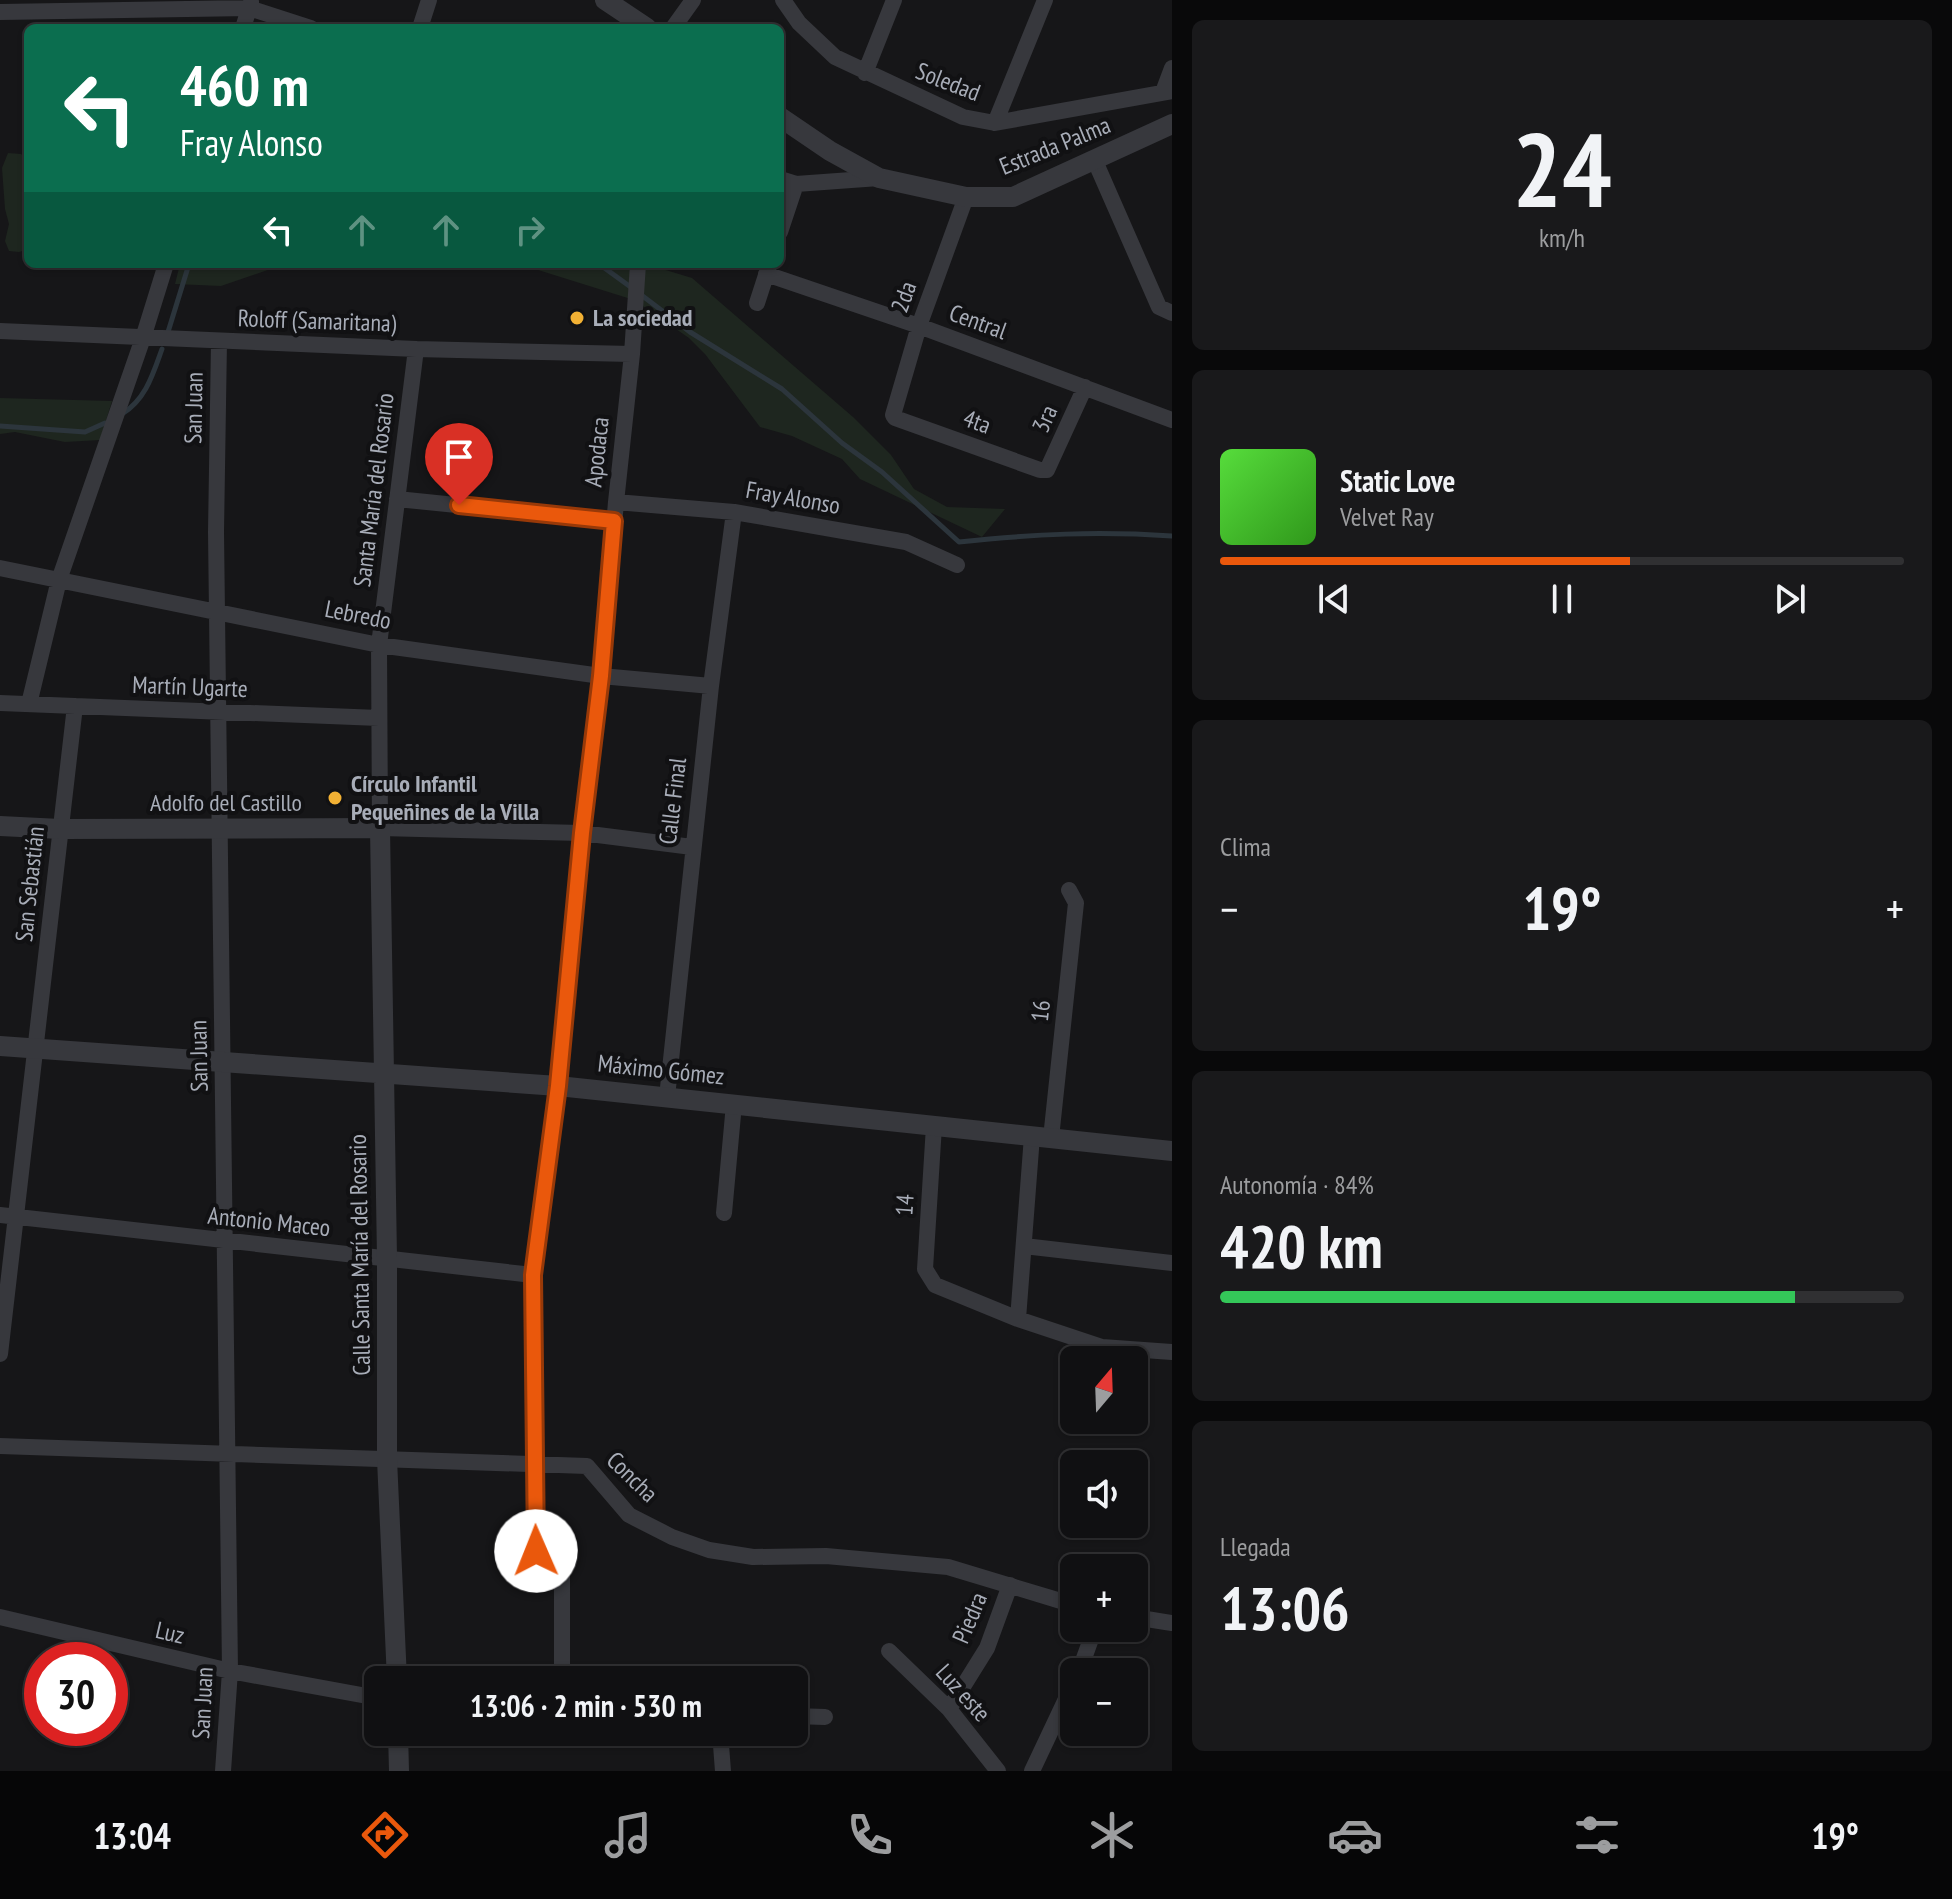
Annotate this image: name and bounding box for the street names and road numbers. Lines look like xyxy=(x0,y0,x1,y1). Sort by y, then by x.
street label: Soledad xyxy=(912,55,985,108)
street label: Estrada Palma xyxy=(995,109,1115,182)
street label: 2da xyxy=(884,277,923,317)
street label: Central xyxy=(945,297,1012,346)
street label: Roloff (Samaritana) xyxy=(237,302,397,339)
street label: San Juan xyxy=(177,372,210,444)
street label: Santa María del Rosario xyxy=(346,391,401,589)
street label: 3ra xyxy=(1025,400,1064,437)
street label: 4ta xyxy=(959,402,995,441)
street label: Apodaca xyxy=(577,415,616,489)
street label: Fray Alonso xyxy=(744,474,843,521)
street label: Lebredo xyxy=(323,593,394,636)
street label: Martín Ugarte xyxy=(132,669,248,704)
street label: Calle Final xyxy=(652,755,693,846)
street label: Adolfo del Castillo xyxy=(150,787,302,818)
street label: San Sebastián xyxy=(8,825,51,943)
street label: 16 xyxy=(1024,999,1057,1023)
street label: San Juan xyxy=(182,1020,215,1092)
street label: Máximo Gómez xyxy=(596,1047,726,1092)
street label: Calle Santa María del Rosario xyxy=(342,1134,377,1376)
street label: 14 xyxy=(888,1193,921,1217)
street label: Antonio Maceo xyxy=(206,1200,332,1243)
street label: Concha xyxy=(600,1445,665,1509)
street label: Piedra xyxy=(945,1588,994,1648)
street label: Luz xyxy=(153,1614,188,1651)
street label: Luz este xyxy=(929,1657,997,1728)
street label: San Juan xyxy=(185,1666,220,1740)

